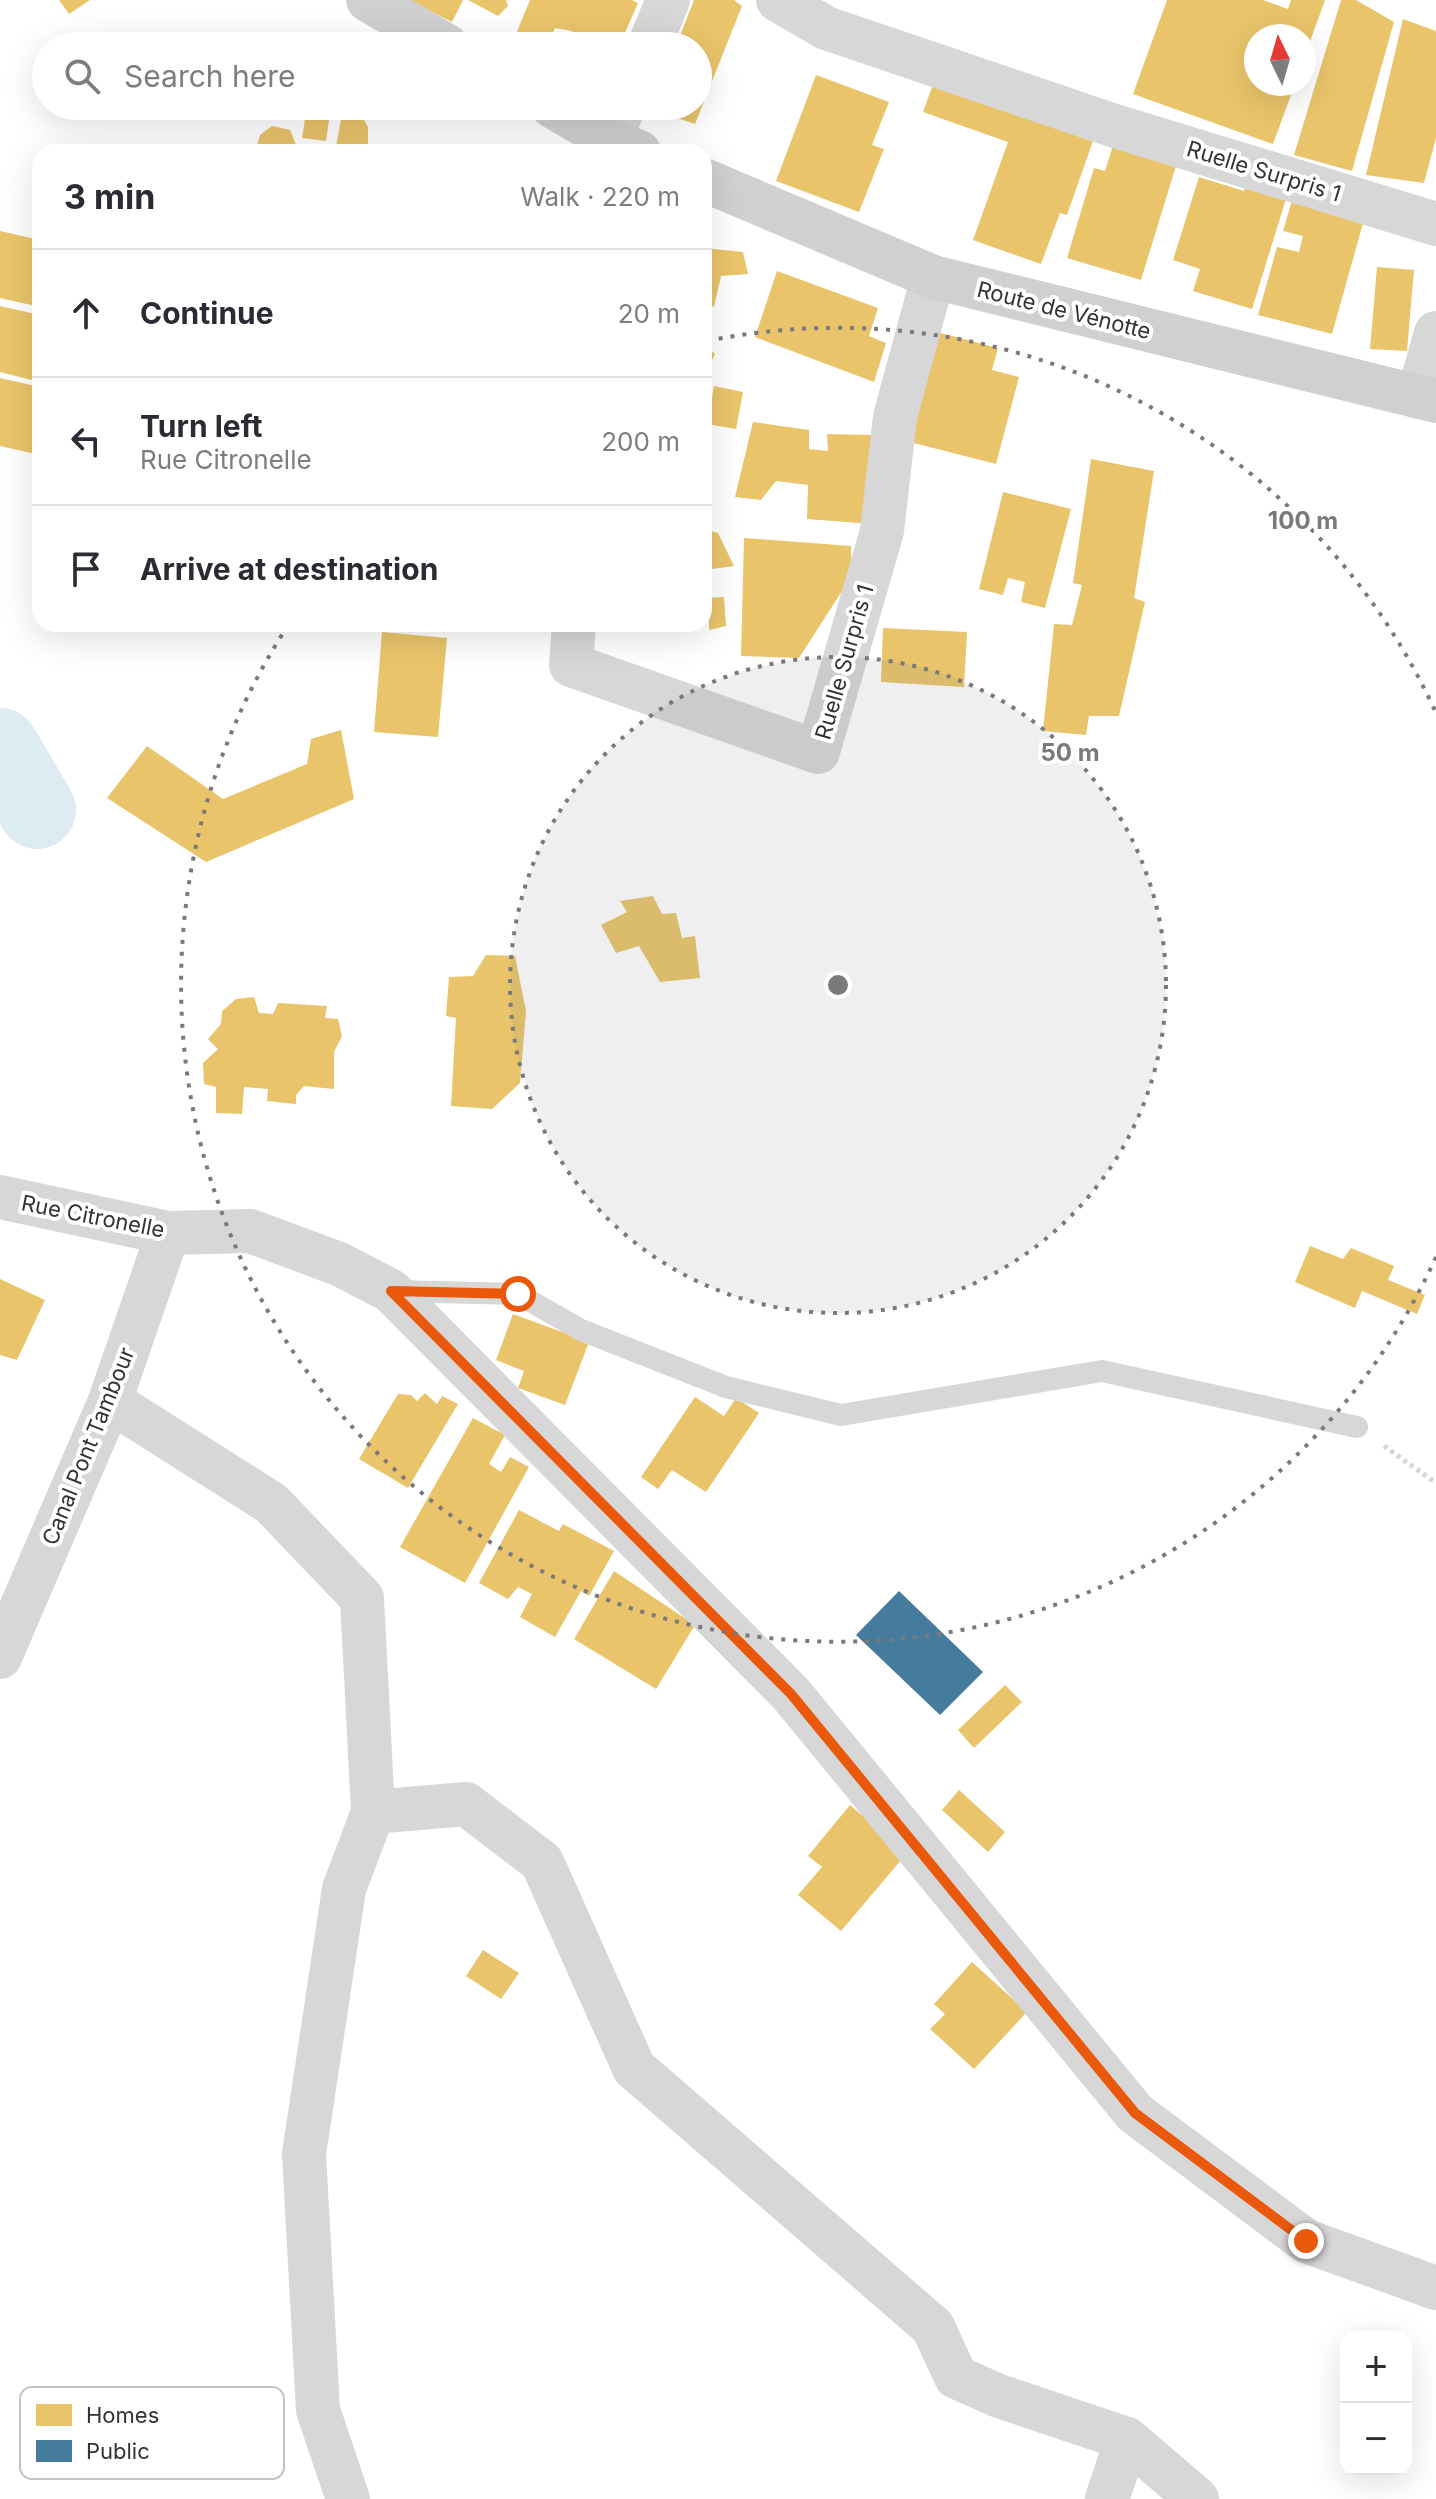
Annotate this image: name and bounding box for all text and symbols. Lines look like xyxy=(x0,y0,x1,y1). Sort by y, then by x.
north arrow xyxy=(1244,24,1316,96)
search box xyxy=(32,32,712,120)
icon: search xyxy=(60,54,104,98)
text: Search here xyxy=(124,58,296,94)
street label: Ruelle Surpris 1 xyxy=(1184,135,1344,207)
text: 3 min xyxy=(64,176,155,217)
text: Walk · 220 m xyxy=(520,181,680,212)
street label: Route de Vénotte xyxy=(974,276,1154,344)
icon: ahead xyxy=(64,291,108,335)
text: Continue xyxy=(140,295,274,331)
text: 20 m xyxy=(618,298,680,329)
text: Turn left xyxy=(140,408,262,444)
icon: left xyxy=(64,419,108,463)
text: 200 m xyxy=(601,426,680,457)
text: Rue Citronelle xyxy=(140,444,312,475)
text: 100 m xyxy=(1268,506,1338,535)
icon: arrive xyxy=(64,547,108,591)
text: Arrive at destination xyxy=(140,551,438,587)
street label: Ruelle Surpris 1 xyxy=(810,582,878,742)
text: 50 m xyxy=(1040,738,1100,767)
centre of rings xyxy=(824,971,852,999)
street label: Rue Citronelle xyxy=(19,1189,167,1243)
route start xyxy=(500,1276,536,1312)
street label: Canal Pont Tambour xyxy=(36,1343,140,1549)
route end xyxy=(1288,2223,1324,2259)
map controls xyxy=(1340,2331,1412,2475)
button: + xyxy=(1340,2331,1412,2403)
legend xyxy=(20,2387,284,2479)
text: Homes xyxy=(86,2402,159,2428)
button: − xyxy=(1340,2403,1412,2475)
text: Public xyxy=(86,2438,150,2464)

